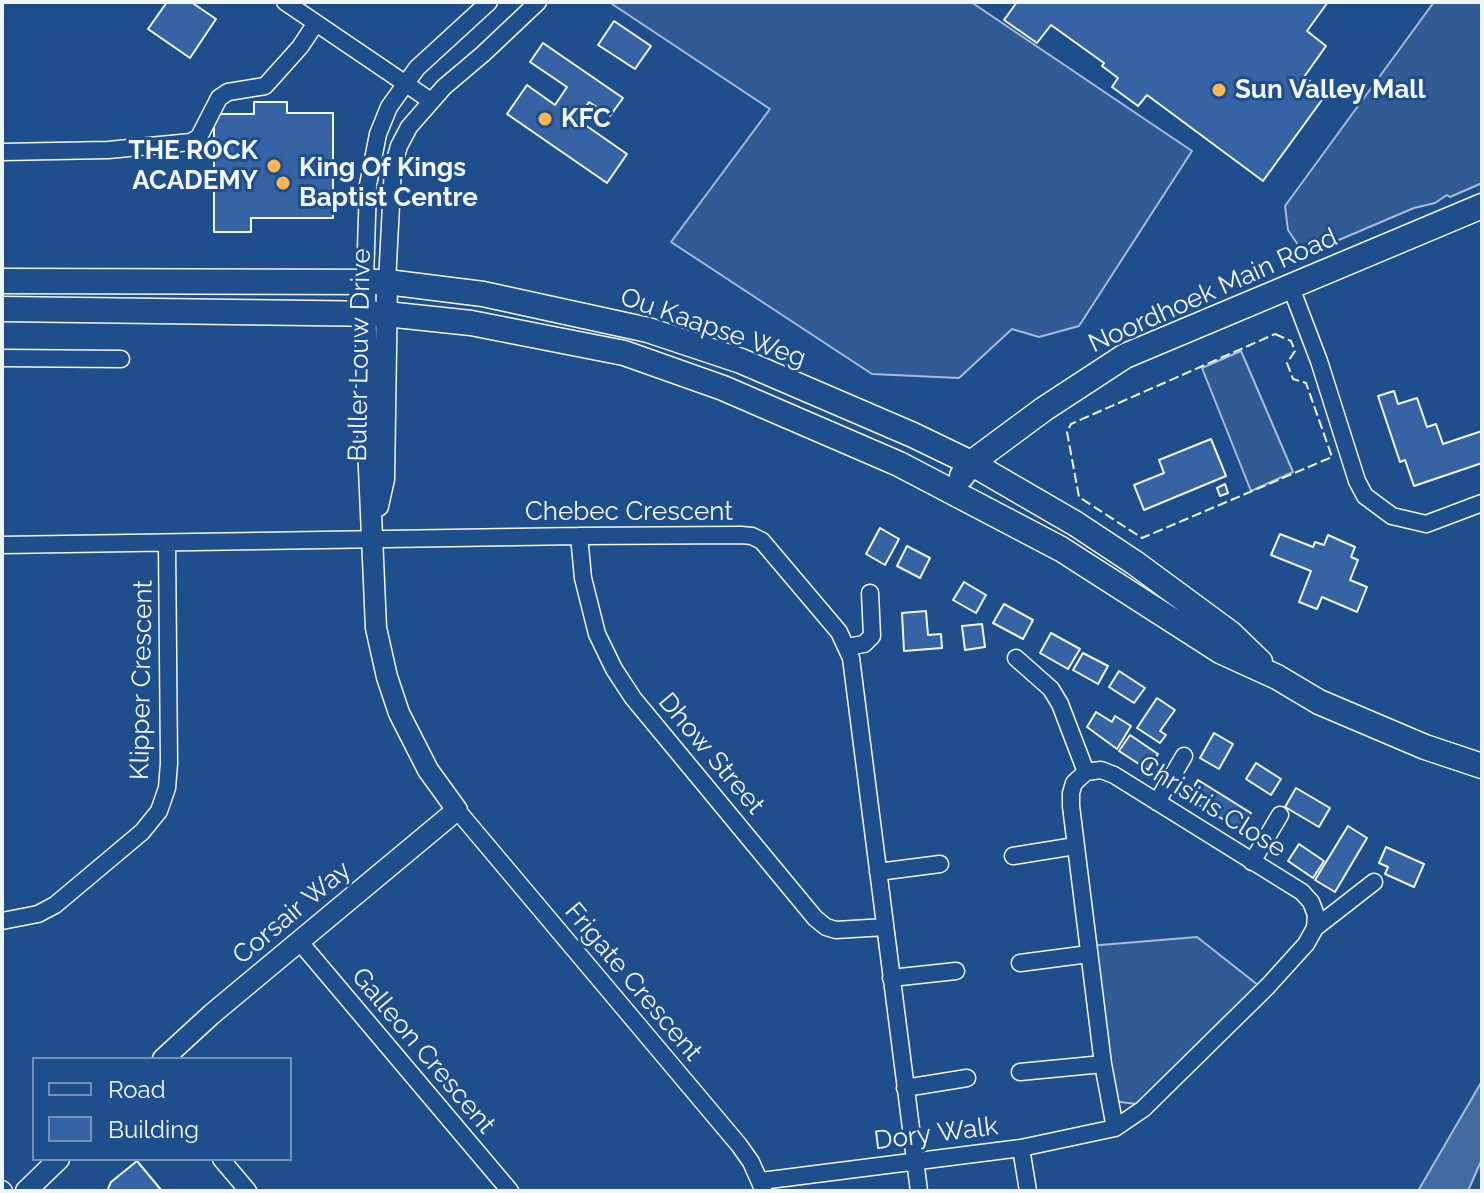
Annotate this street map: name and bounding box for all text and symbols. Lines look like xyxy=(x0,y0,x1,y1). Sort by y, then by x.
place label: Sun Valley Mall xyxy=(1235,74,1426,106)
marker: Sun Valley Mall xyxy=(1210,81,1228,99)
place label: KFC xyxy=(561,103,611,135)
marker: KFC xyxy=(536,110,554,128)
place label: THE ROCK ACADEMY xyxy=(129,135,258,196)
place label: King Of Kings Baptist Centre xyxy=(299,152,478,214)
marker: THE ROCK ACADEMY xyxy=(265,157,283,175)
marker: King Of Kings Baptist Centre xyxy=(274,174,292,192)
street label: Noordhoek Main Road xyxy=(1084,222,1342,360)
street label: Buller Louw Drive xyxy=(343,248,377,462)
street label: Ou Kaapse Weg xyxy=(616,282,810,374)
street label: Chebec Crescent xyxy=(525,496,733,528)
street label: Klipper Crescent xyxy=(125,580,159,780)
street label: Dhow Street xyxy=(651,687,771,821)
street label: Chrisiris Close xyxy=(1132,749,1292,865)
street label: Corsair Way xyxy=(227,855,357,971)
street label: Frigate Crescent xyxy=(558,896,708,1068)
street label: Galleon Crescent xyxy=(345,962,501,1140)
legend xyxy=(32,1057,292,1161)
text: Road xyxy=(108,1075,166,1104)
street label: Dory Walk xyxy=(872,1111,1000,1157)
text: Building xyxy=(108,1115,199,1144)

